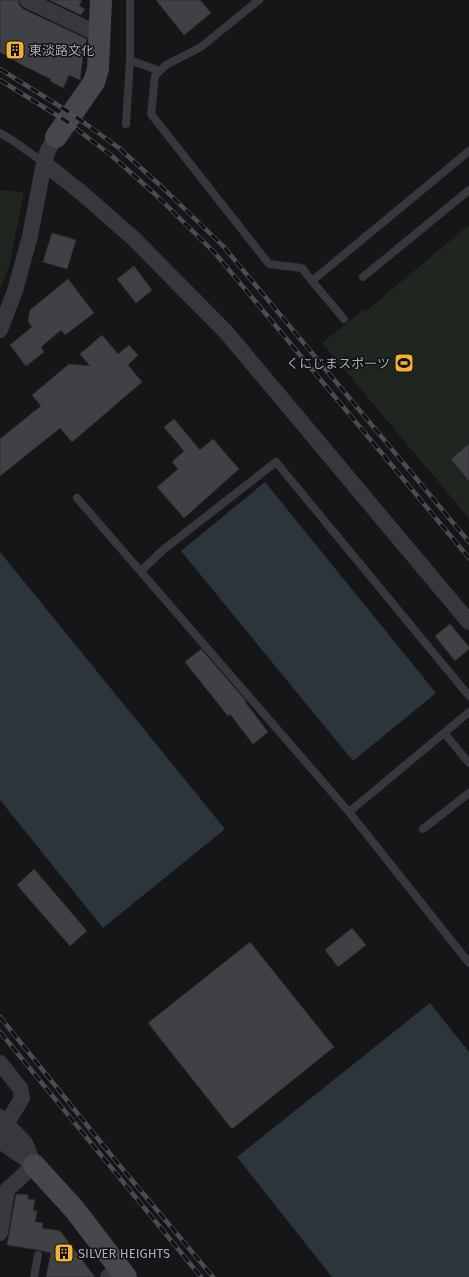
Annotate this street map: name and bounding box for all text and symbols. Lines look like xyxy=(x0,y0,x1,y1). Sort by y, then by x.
building icon: 東淡路文化 xyxy=(4,39,26,61)
place label: 東淡路文化 xyxy=(29,43,94,58)
sports icon: くにじまスポーツ xyxy=(393,352,415,374)
place label: くにじまスポーツ xyxy=(286,356,390,371)
building icon: SILVER HEIGHTS xyxy=(53,1242,75,1264)
place label: SILVER HEIGHTS xyxy=(78,1246,170,1261)

